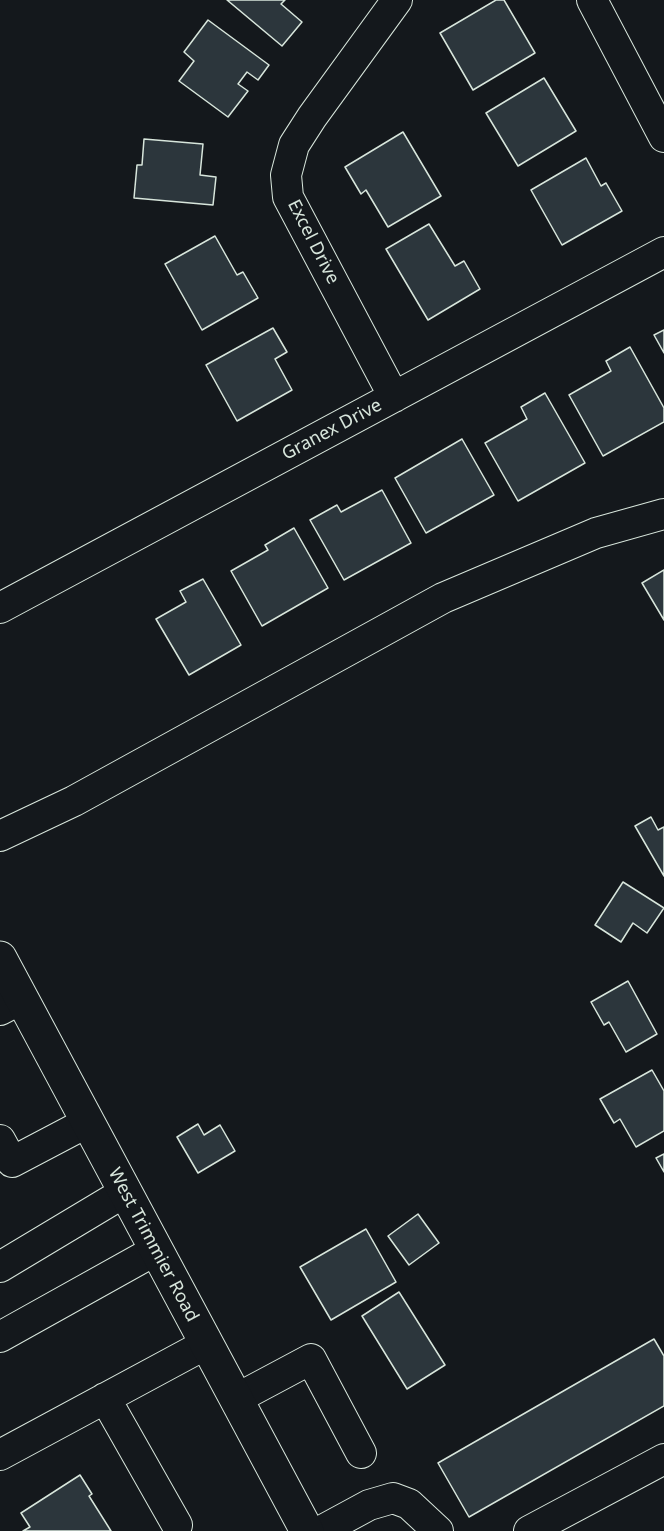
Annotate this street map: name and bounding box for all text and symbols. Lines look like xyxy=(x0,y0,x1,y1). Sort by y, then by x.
street label: Excel Drive xyxy=(283,196,343,288)
street label: Granex Drive xyxy=(278,395,386,465)
street label: West Trimmier Road xyxy=(103,1164,203,1326)

